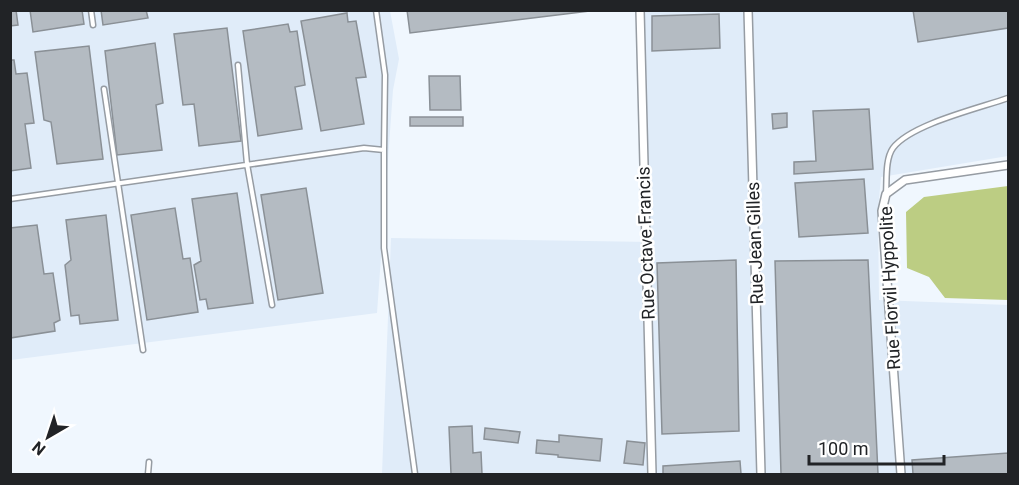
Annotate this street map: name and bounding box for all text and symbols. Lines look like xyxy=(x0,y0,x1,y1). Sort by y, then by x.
street label: Rue Octave Francis xyxy=(632,166,659,320)
street label: Rue Jean Gilles xyxy=(742,181,767,305)
street label: Rue Florvil Hyppolite xyxy=(875,206,904,370)
north arrow xyxy=(18,407,78,467)
scale bar xyxy=(809,428,944,466)
text: N xyxy=(29,437,49,459)
text: 100 m xyxy=(818,438,869,459)

